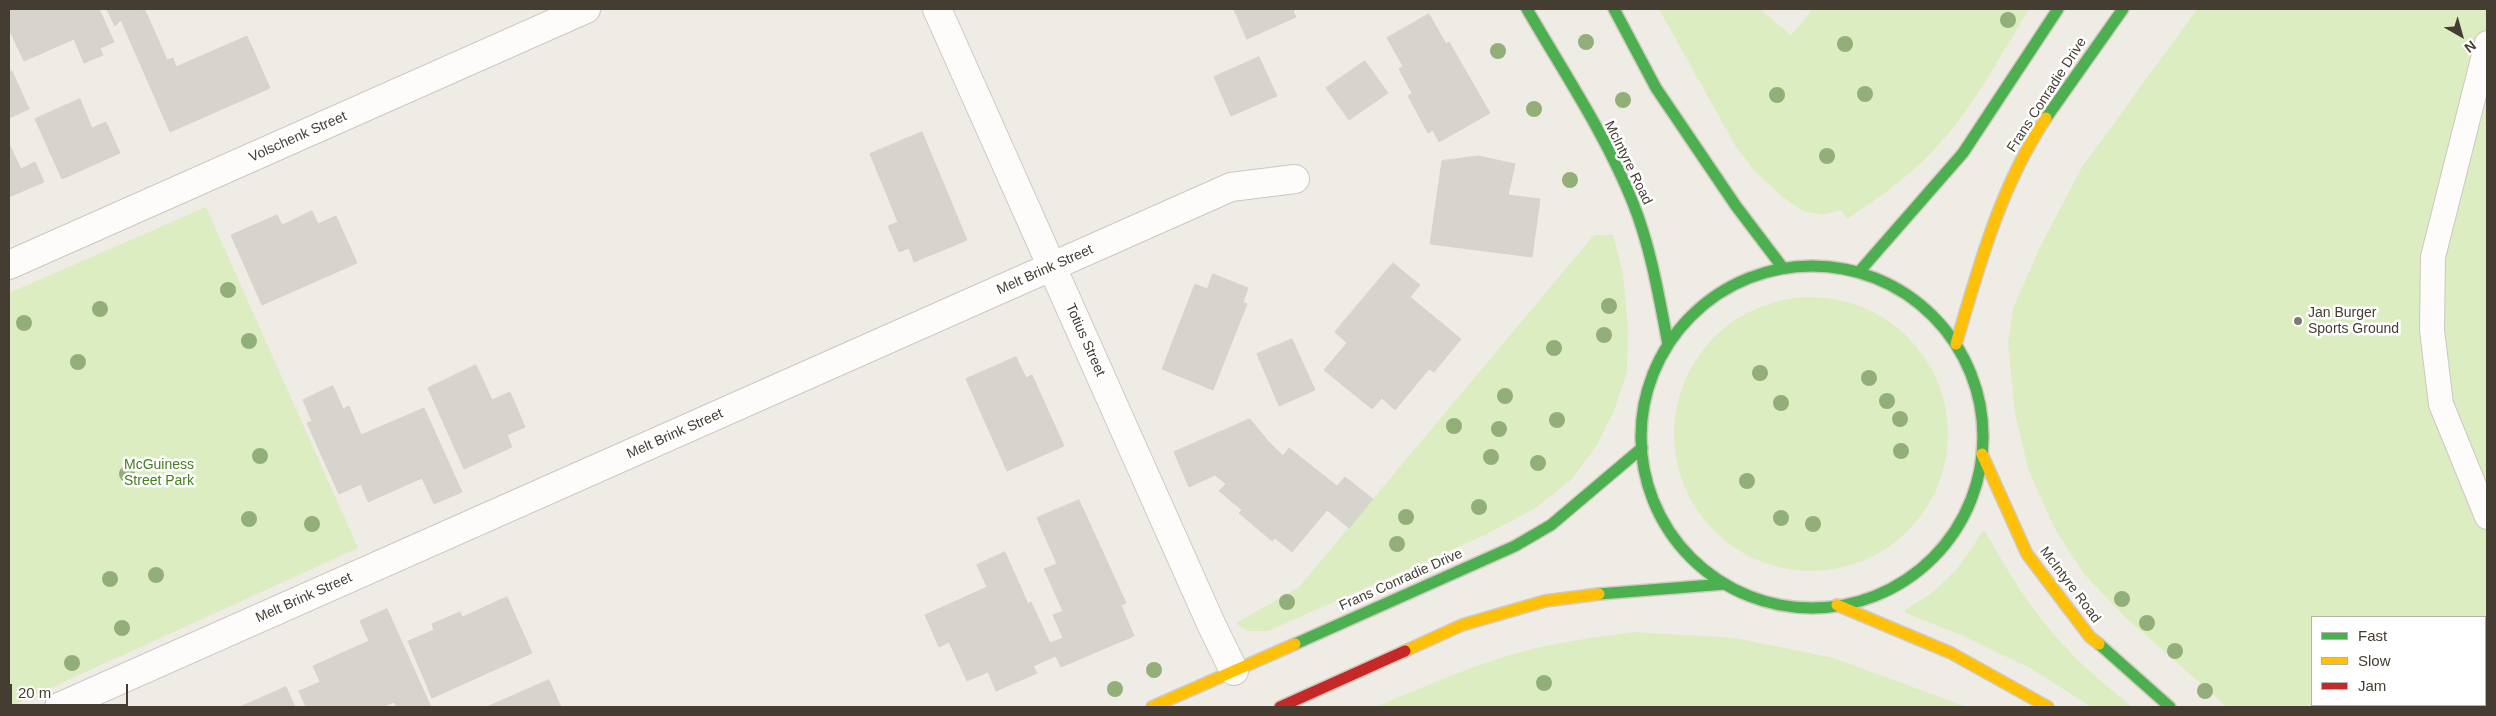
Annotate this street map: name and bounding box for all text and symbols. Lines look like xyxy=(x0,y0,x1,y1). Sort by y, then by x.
north arrow xyxy=(2436,10,2486,60)
street label: Frans Conradie Drive xyxy=(2004,35,2090,155)
text: N xyxy=(2461,37,2479,56)
street label: Volschenk Street xyxy=(247,108,349,166)
street label: McIntyre Road xyxy=(1600,118,1656,208)
street label: Melt Brink Street xyxy=(994,241,1096,299)
street label: Totius Street xyxy=(1062,301,1108,379)
place label: Jan Burger Sports Ground xyxy=(2308,305,2399,338)
marker: Jan Burger Sports Ground xyxy=(2292,315,2304,327)
street label: Melt Brink Street xyxy=(624,405,726,463)
park label: McGuiness Street Park xyxy=(124,457,194,490)
street label: McIntyre Road xyxy=(2036,544,2104,626)
street label: Frans Conradie Drive xyxy=(1337,545,1465,615)
street label: Melt Brink Street xyxy=(253,569,355,627)
legend xyxy=(2311,616,2486,706)
text: Fast xyxy=(2358,627,2387,644)
text: Slow xyxy=(2358,652,2391,669)
scale bar xyxy=(12,674,130,706)
text: Jam xyxy=(2358,677,2386,694)
text: 20 m xyxy=(18,684,51,701)

